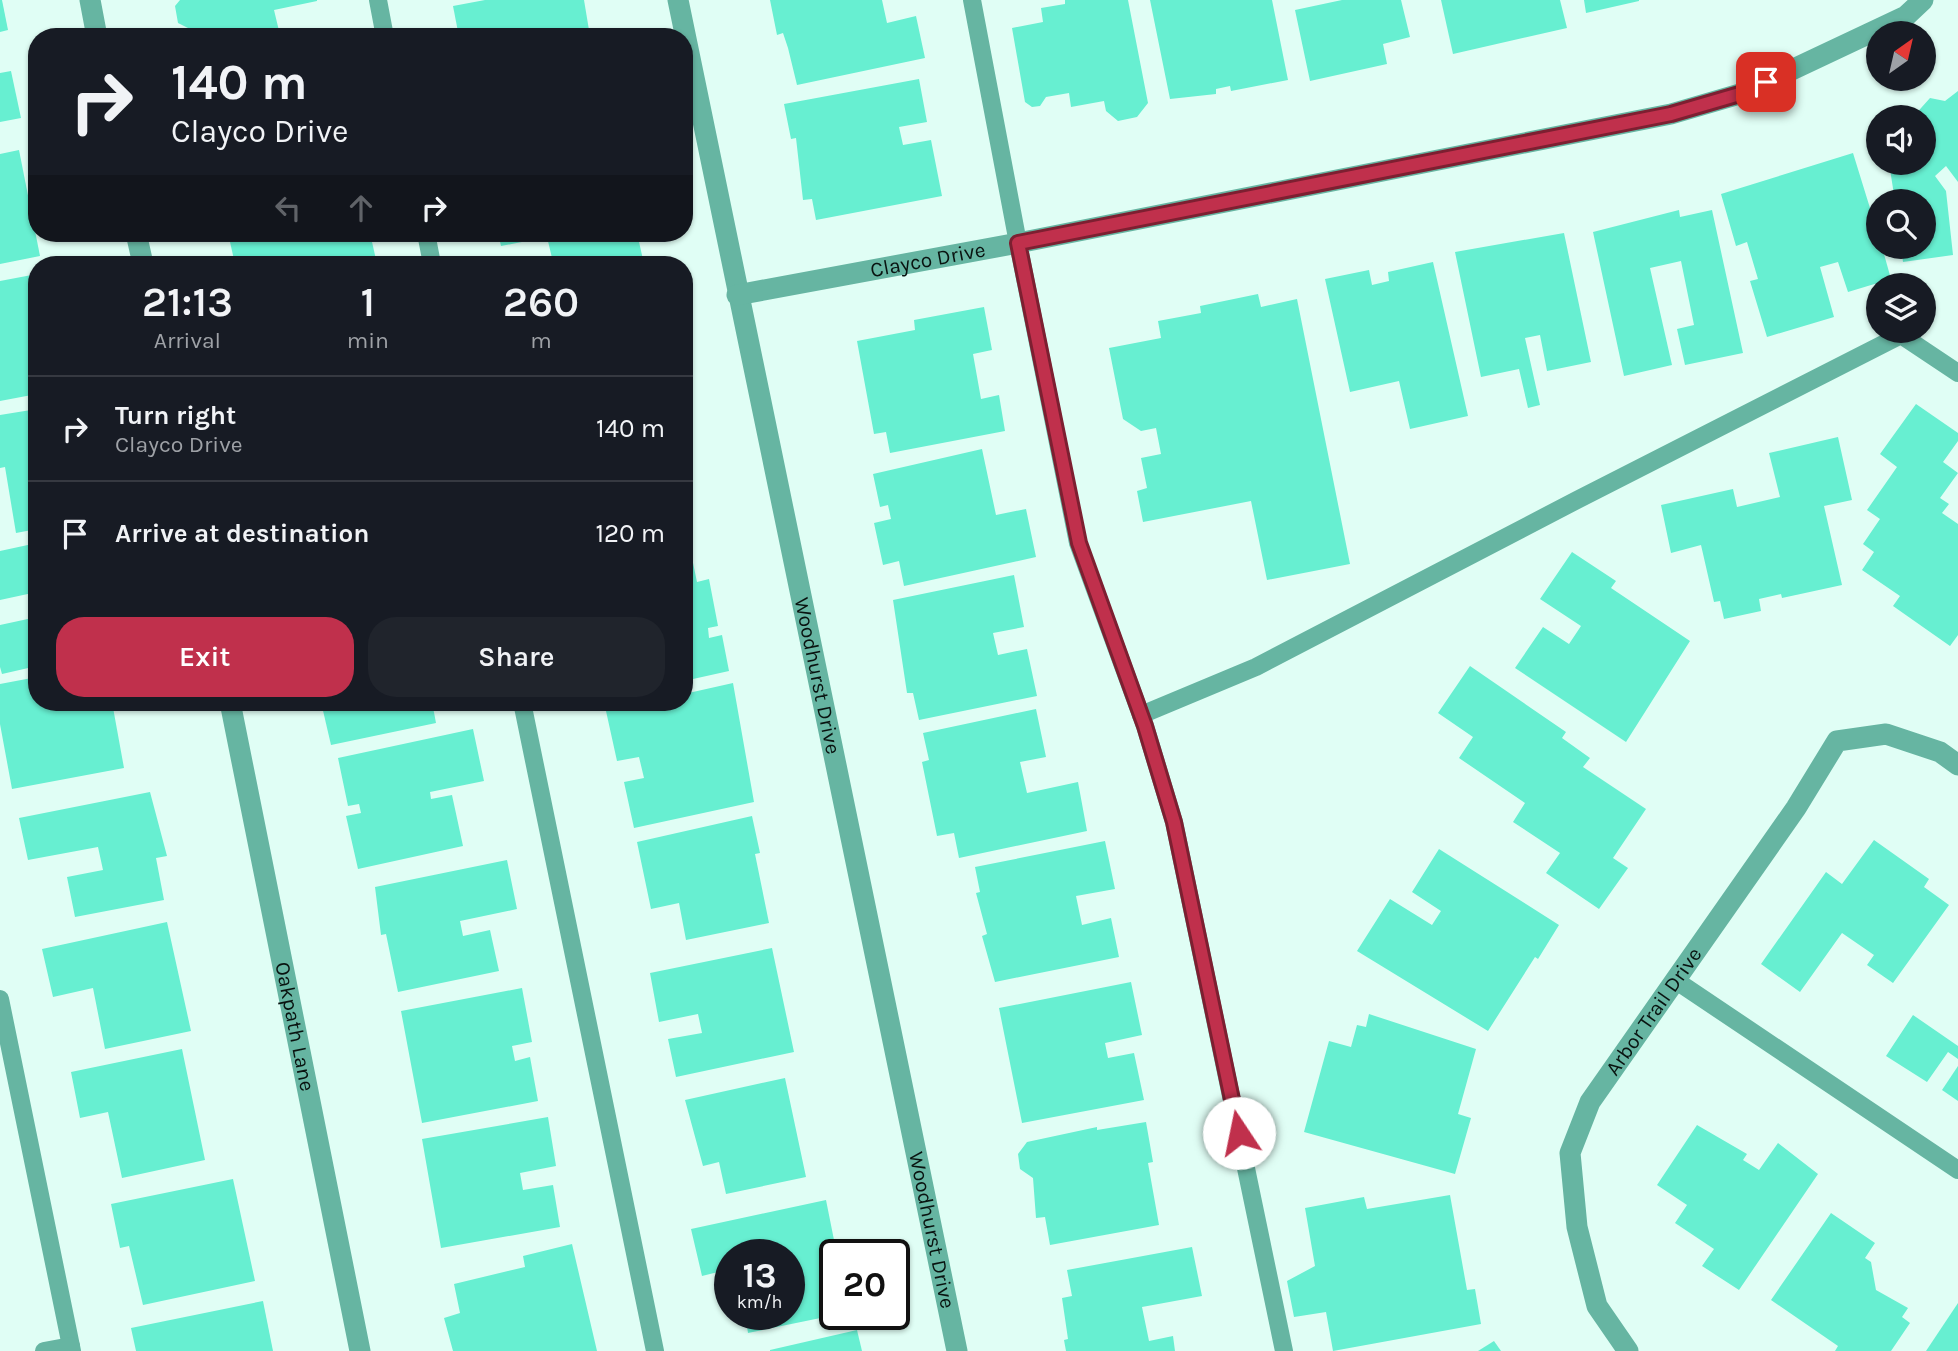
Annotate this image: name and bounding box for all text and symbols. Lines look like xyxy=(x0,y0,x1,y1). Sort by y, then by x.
north arrow xyxy=(1866,21,1936,91)
map controls xyxy=(1866,21,1936,343)
pin xyxy=(1736,52,1796,112)
text: 140 m xyxy=(171,54,308,111)
icon: right xyxy=(56,56,147,147)
icon: arrive xyxy=(1747,63,1785,101)
button: sound xyxy=(1866,105,1936,175)
text: Clayco Drive xyxy=(171,113,348,150)
icon: left xyxy=(269,189,307,227)
icon: ahead xyxy=(342,189,380,227)
icon: right xyxy=(415,189,453,227)
button: search xyxy=(1866,189,1936,259)
street label: Clayco Drive xyxy=(868,237,987,282)
button: layers xyxy=(1866,273,1936,343)
text: 21:13 xyxy=(142,277,233,327)
text: 1 xyxy=(361,277,375,327)
text: 260 xyxy=(503,277,579,327)
text: Arrival xyxy=(154,327,221,354)
text: min xyxy=(347,327,389,354)
text: m xyxy=(530,327,552,354)
text: Turn right xyxy=(115,400,236,431)
icon: right xyxy=(56,410,94,448)
text: 140 m xyxy=(596,413,665,444)
text: Clayco Drive xyxy=(115,431,243,458)
icon: arrive xyxy=(56,515,94,553)
text: Arrive at destination xyxy=(115,518,369,549)
text: 120 m xyxy=(595,518,665,549)
street label: Woodhurst Drive xyxy=(790,595,845,756)
button: Exit xyxy=(56,617,354,697)
button: Share xyxy=(368,617,665,697)
street label: Arbor Trail Drive xyxy=(1601,943,1707,1080)
street label: Oakpath Lane xyxy=(270,960,320,1093)
position arrow xyxy=(1202,1096,1276,1170)
street label: Woodhurst Drive xyxy=(904,1149,960,1311)
speed limit sign: 20 xyxy=(819,1239,910,1330)
text: 13 xyxy=(742,1255,777,1296)
text: km/h xyxy=(737,1291,782,1313)

